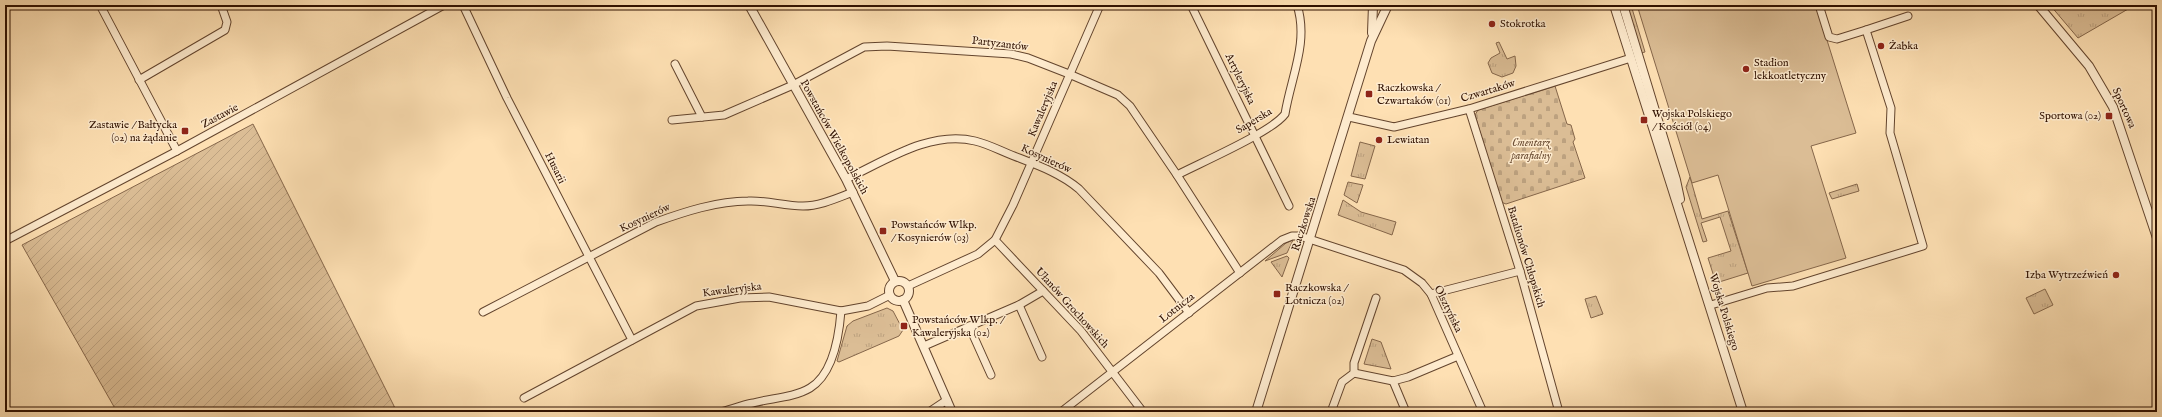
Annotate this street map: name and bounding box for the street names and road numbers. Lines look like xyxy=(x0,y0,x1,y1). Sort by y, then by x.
street label: Partyzantów xyxy=(971,34,1030,54)
street label: Artyleryjska xyxy=(1221,50,1258,107)
street label: Czwartaków xyxy=(1459,76,1518,106)
street label: Powstańców Wielkopolskich xyxy=(797,77,871,197)
street label: Kawaleryjska xyxy=(1025,79,1061,139)
street label: Sportowa xyxy=(2109,85,2139,131)
street label: Zastawie xyxy=(199,100,241,132)
street label: Saperska xyxy=(1233,105,1275,137)
street label: Kosynierów xyxy=(1019,141,1074,177)
street label: Husarii xyxy=(541,150,569,186)
street label: Raczkowska xyxy=(1289,195,1319,253)
street label: Kosynierów xyxy=(618,200,673,236)
street label: Batalionów Chłopskich xyxy=(1504,205,1548,310)
street label: Ułanów Grochowskich xyxy=(1032,265,1112,351)
street label: Wojska Polskiego xyxy=(1706,272,1742,352)
street label: Kawaleryjska xyxy=(702,279,762,301)
street label: Olsztyńska xyxy=(1431,283,1465,335)
street label: Lotnicza xyxy=(1157,290,1198,326)

